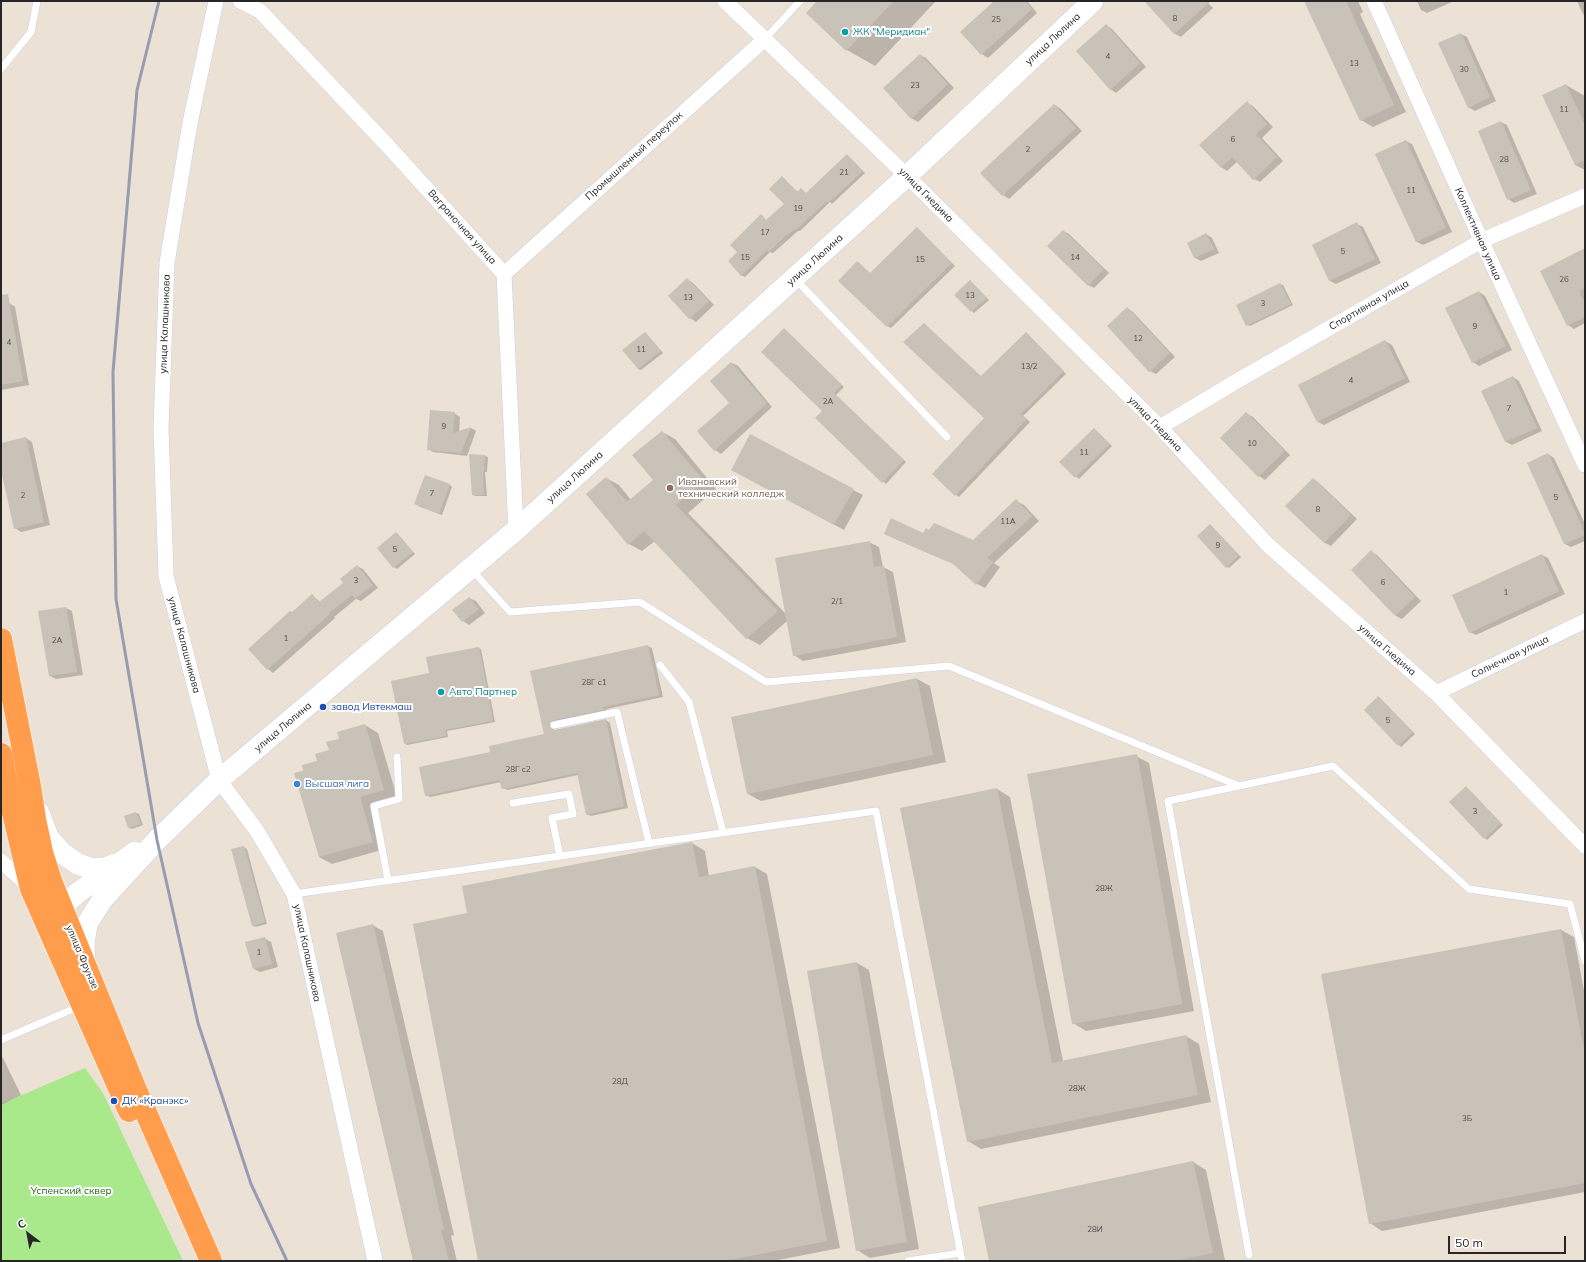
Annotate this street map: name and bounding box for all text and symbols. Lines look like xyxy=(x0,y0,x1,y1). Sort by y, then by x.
street label: улица Люлина xyxy=(1023,10,1083,68)
house number: 8 xyxy=(1173,14,1177,24)
house number: 25 xyxy=(991,15,1001,25)
place label: ЖК "Меридиан" xyxy=(853,26,930,38)
marker: ЖК "Меридиан" xyxy=(840,27,850,37)
house number: 4 xyxy=(1106,52,1110,62)
house number: 13 xyxy=(1349,59,1359,69)
house number: 30 xyxy=(1459,65,1469,75)
house number: 23 xyxy=(910,81,920,91)
house number: 11 xyxy=(1559,105,1569,115)
street label: Промышленный переулок xyxy=(583,109,685,203)
house number: 6 xyxy=(1231,135,1235,145)
house number: 2 xyxy=(1026,145,1030,155)
house number: 28 xyxy=(1499,155,1509,165)
street label: улица Гнедина xyxy=(896,165,956,225)
house number: 21 xyxy=(839,168,849,178)
house number: 11 xyxy=(1406,186,1416,196)
street label: Коллективная улица xyxy=(1452,186,1504,282)
street label: Ваграночная улица xyxy=(425,187,499,267)
house number: 19 xyxy=(793,204,803,214)
house number: 17 xyxy=(760,228,770,238)
street label: улица Люлина xyxy=(785,232,845,288)
house number: 5 xyxy=(1341,247,1345,257)
house number: 15 xyxy=(740,253,750,263)
house number: 14 xyxy=(1070,253,1080,263)
house number: 15 xyxy=(915,255,925,265)
street label: улица Калашникова xyxy=(157,274,173,374)
house number: 26 xyxy=(1559,275,1569,285)
street label: Спортивная улица xyxy=(1327,277,1411,333)
house number: 13 xyxy=(965,291,975,301)
house number: 13 xyxy=(683,293,693,303)
house number: 3 xyxy=(1261,299,1265,309)
house number: 9 xyxy=(1473,322,1477,332)
house number: 12 xyxy=(1133,334,1143,344)
house number: 4 xyxy=(7,338,11,348)
house number: 11 xyxy=(636,345,646,355)
house number: 13/2 xyxy=(1021,362,1037,372)
house number: 4 xyxy=(1349,376,1353,386)
street label: улица Гнедина xyxy=(1126,394,1184,454)
house number: 2А xyxy=(823,397,833,407)
house number: 7 xyxy=(1507,404,1511,414)
house number: 9 xyxy=(442,422,446,432)
house number: 10 xyxy=(1247,439,1257,449)
house number: 11 xyxy=(1079,448,1089,458)
street label: улица Люлина xyxy=(545,449,605,505)
place label: Ивановский технический колледж xyxy=(678,476,784,500)
marker: Ивановский технический колледж xyxy=(665,483,675,493)
house number: 7 xyxy=(430,489,434,499)
house number: 2 xyxy=(21,491,25,501)
house number: 5 xyxy=(1554,493,1558,503)
house number: 8 xyxy=(1316,505,1320,515)
house number: 11А xyxy=(1000,517,1016,527)
house number: 9 xyxy=(1216,541,1220,551)
house number: 5 xyxy=(393,545,397,555)
house number: 3 xyxy=(354,576,358,586)
house number: 6 xyxy=(1381,578,1385,588)
house number: 1 xyxy=(1504,588,1508,598)
street label: улица Калашникова xyxy=(165,595,203,695)
house number: 2/1 xyxy=(831,597,843,607)
street label: улица Гнедина xyxy=(1356,622,1418,678)
street label: Солнечная улица xyxy=(1469,633,1551,681)
house number: 1 xyxy=(284,634,288,644)
house number: 2А xyxy=(52,636,62,646)
house number: 28Г с1 xyxy=(582,678,606,688)
place label: Авто Партнер xyxy=(449,686,517,698)
marker: Авто Партнер xyxy=(436,687,446,697)
street label: улица Люлина xyxy=(252,700,314,754)
place label: завод Ивтекмаш xyxy=(331,701,412,713)
marker: завод Ивтекмаш xyxy=(318,702,328,712)
house number: 5 xyxy=(1386,716,1390,726)
house number: 28Г с2 xyxy=(506,765,530,775)
place label: Высшая лига xyxy=(305,778,369,790)
marker: Высшая лига xyxy=(292,779,302,789)
house number: 3 xyxy=(1473,807,1477,817)
house number: 28Ж xyxy=(1095,884,1113,894)
street label: улица Калашникова xyxy=(291,903,323,1003)
street label: улица Фрунзе xyxy=(63,923,101,991)
house number: 1 xyxy=(257,948,261,958)
house number: 28Д xyxy=(612,1077,628,1087)
house number: 28Ж xyxy=(1068,1084,1086,1094)
place label: ДК «Кранэкс» xyxy=(122,1095,188,1107)
marker: ДК «Кранэкс» xyxy=(109,1096,119,1106)
house number: 3Б xyxy=(1462,1114,1472,1124)
park label: Успенский сквер xyxy=(30,1185,112,1197)
north arrow xyxy=(8,1214,48,1254)
text: С xyxy=(15,1216,29,1232)
house number: 28И xyxy=(1087,1225,1103,1235)
scale bar xyxy=(1450,1228,1568,1254)
text: 50 m xyxy=(1455,1235,1483,1250)

